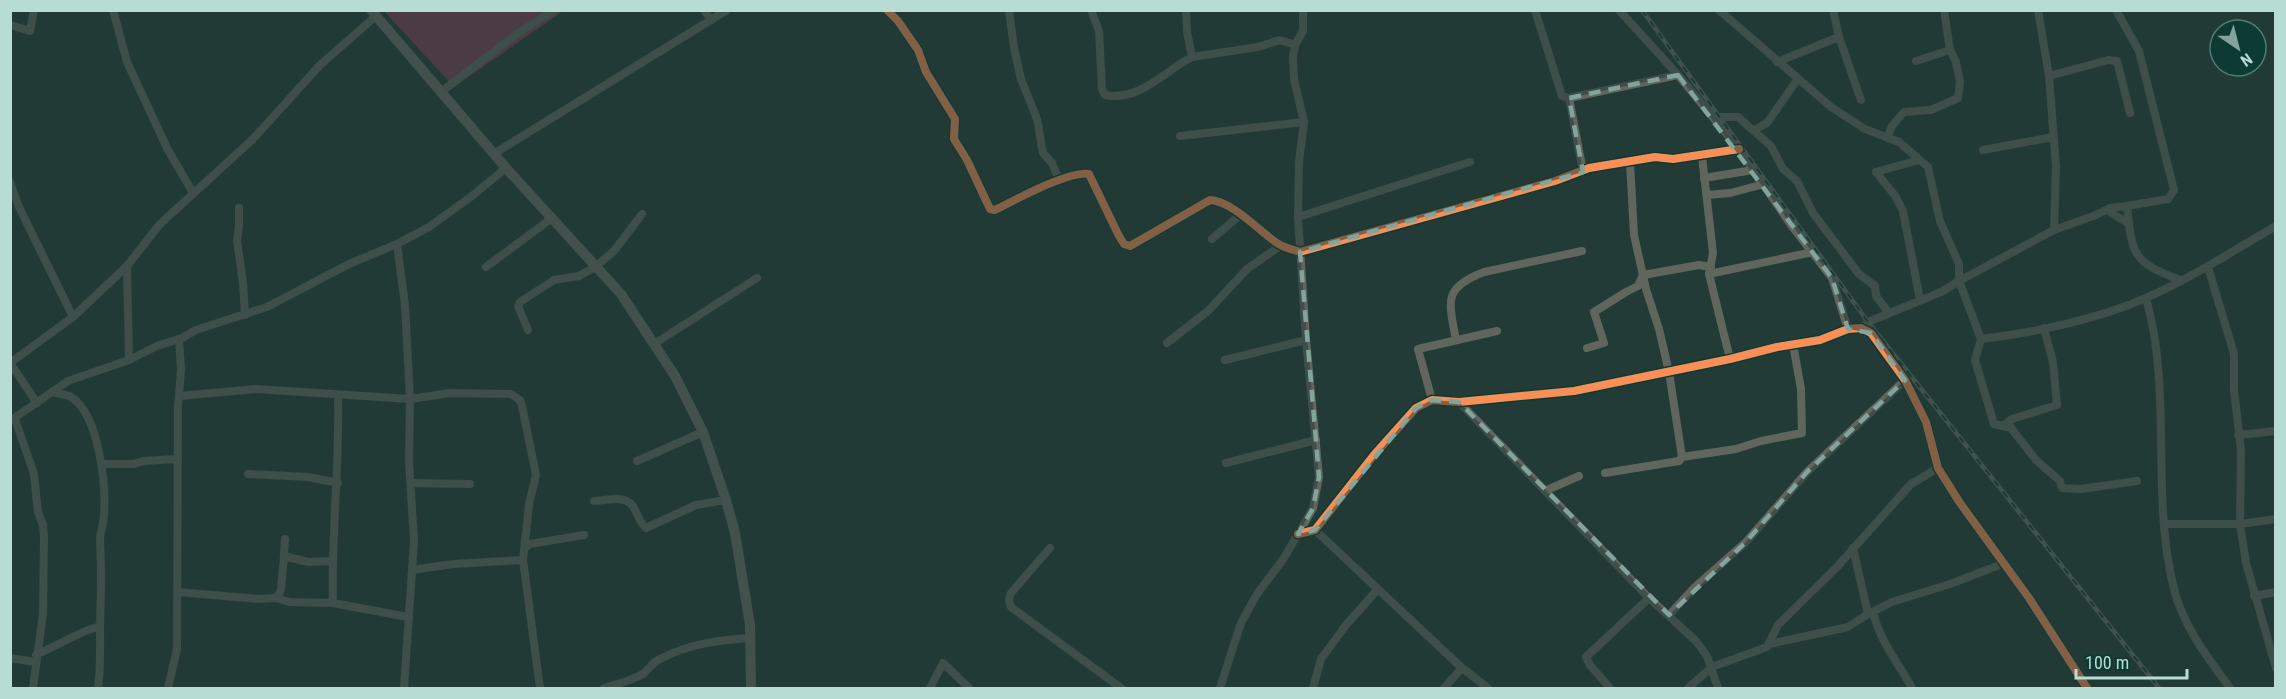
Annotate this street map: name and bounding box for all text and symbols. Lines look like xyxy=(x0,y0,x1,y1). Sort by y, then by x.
north arrow xyxy=(2208,18,2268,78)
text: N xyxy=(2237,49,2256,70)
scale bar xyxy=(2076,642,2187,680)
text: 100 m xyxy=(2085,652,2129,673)

